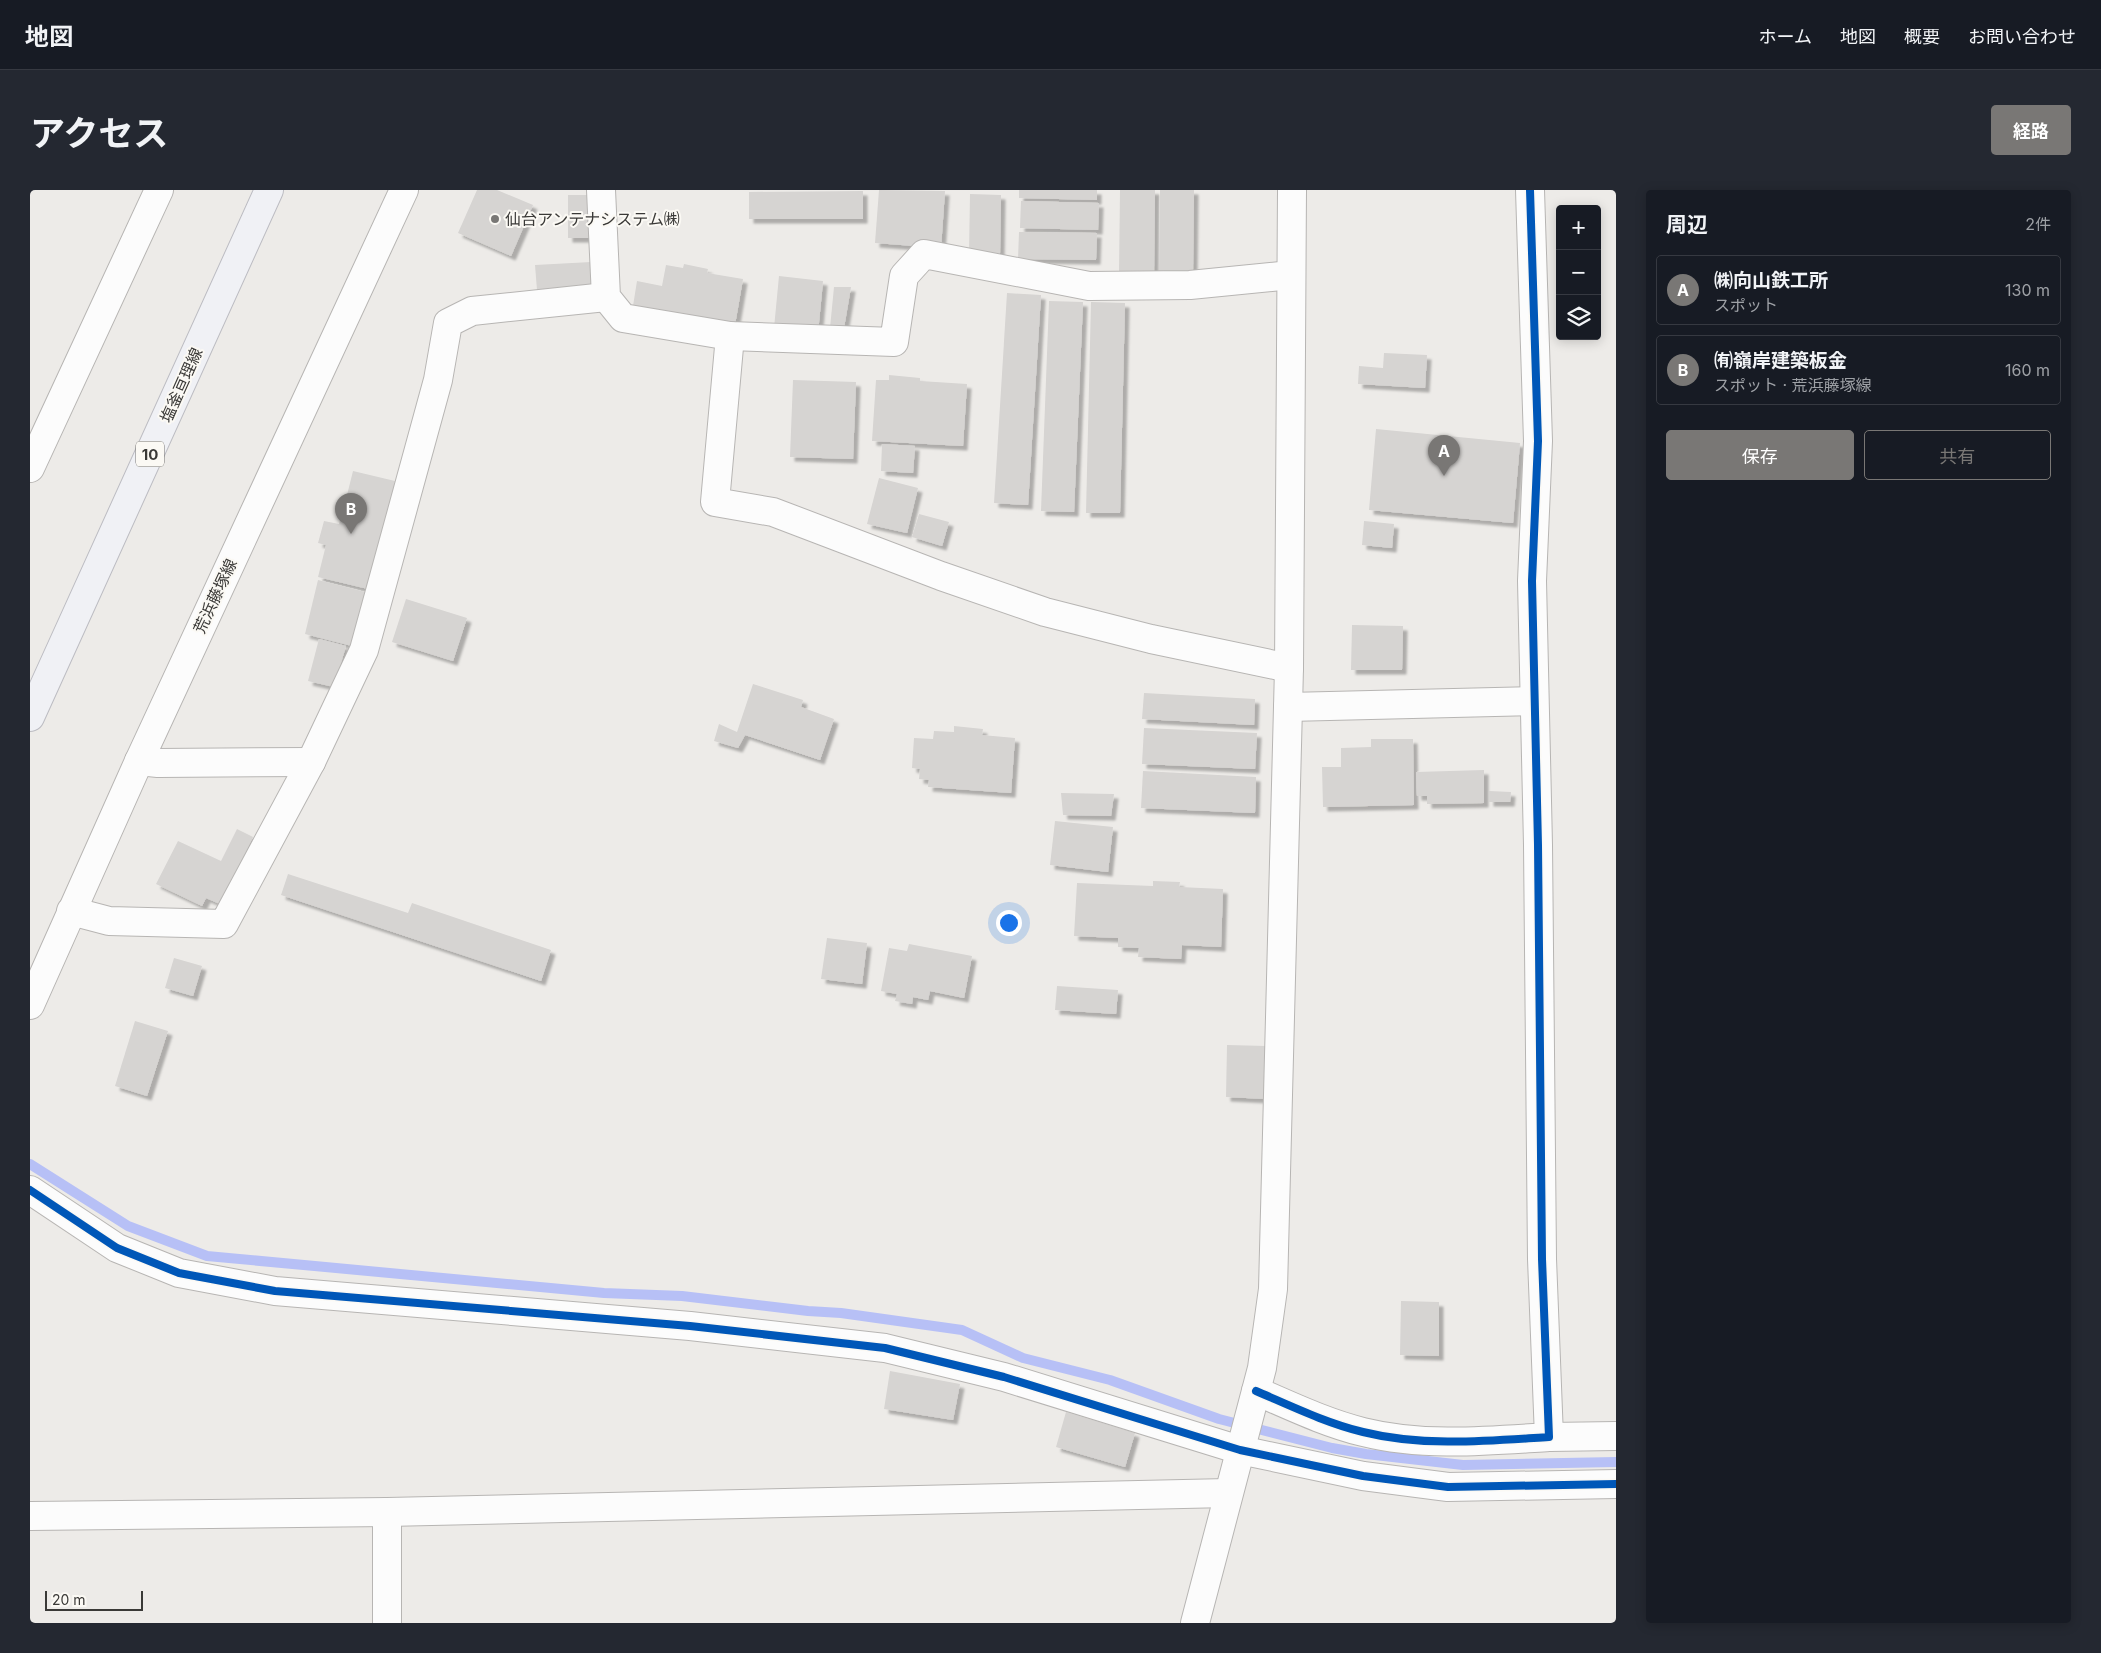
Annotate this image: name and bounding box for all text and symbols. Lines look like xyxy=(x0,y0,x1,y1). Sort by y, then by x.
text: 地図 xyxy=(25,22,73,51)
text: ホーム xyxy=(1759,26,1812,47)
text: 地図 xyxy=(1840,26,1876,47)
text: 概要 xyxy=(1904,26,1940,47)
text: お問い合わせ xyxy=(1968,26,2076,47)
button: 経路 xyxy=(1991,105,2071,155)
text: アクセス xyxy=(30,112,168,154)
map controls xyxy=(1556,205,1601,340)
button: + xyxy=(1556,205,1601,250)
place label: 仙台アンテナシステム㈱ xyxy=(505,209,680,229)
text: 周辺 xyxy=(1666,212,1708,237)
marker: 仙台アンテナシステム㈱ xyxy=(489,213,501,225)
text: 2件 xyxy=(2025,214,2051,234)
button: − xyxy=(1556,250,1601,295)
text: ㈱向山鉄工所 xyxy=(1714,269,1828,292)
text: A xyxy=(1677,280,1689,300)
text: 130 m xyxy=(2005,280,2050,300)
button: layers xyxy=(1556,295,1601,340)
text: スポット xyxy=(1714,295,1778,315)
street label: 塩釜亘理線 xyxy=(156,344,206,426)
text: ㈲嶺岸建築板金 xyxy=(1714,349,1847,372)
text: B xyxy=(1678,360,1688,380)
text: 160 m xyxy=(2005,360,2050,380)
text: スポット · 荒浜藤塚線 xyxy=(1714,375,1872,395)
button: 保存 xyxy=(1666,430,1854,480)
button: 共有 xyxy=(1864,430,2051,480)
pin: A xyxy=(1428,435,1460,476)
road number: 10 xyxy=(136,442,164,466)
pin: B xyxy=(335,493,367,534)
street label: 荒浜藤塚線 xyxy=(189,556,241,636)
your location xyxy=(996,910,1022,936)
scale bar xyxy=(45,1588,142,1611)
text: 20 m xyxy=(52,1591,86,1608)

